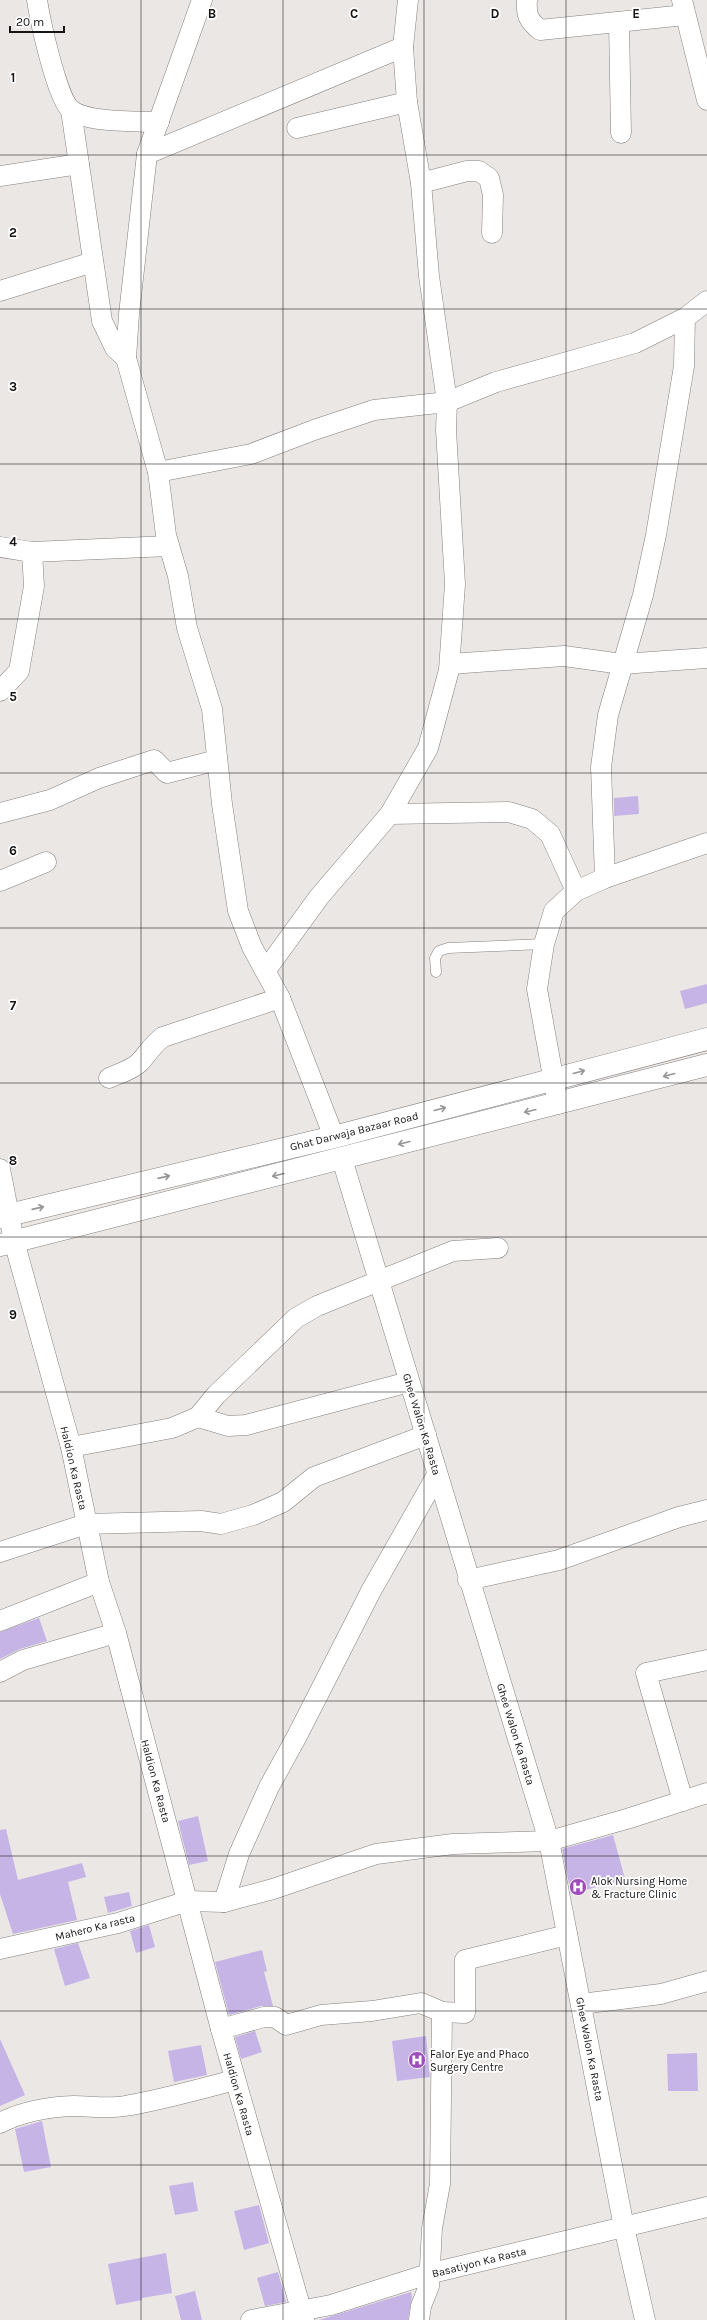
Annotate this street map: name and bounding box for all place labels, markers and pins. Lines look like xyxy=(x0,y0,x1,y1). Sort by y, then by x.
place label: Alok Nursing Home & Fracture Clinic xyxy=(591,1875,688,1901)
hospital icon: Alok Nursing Home & Fracture Clinic xyxy=(568,1877,588,1897)
place label: Falor Eye and Phaco Surgery Centre xyxy=(430,2048,529,2074)
hospital icon: Falor Eye and Phaco Surgery Centre xyxy=(407,2050,427,2070)

